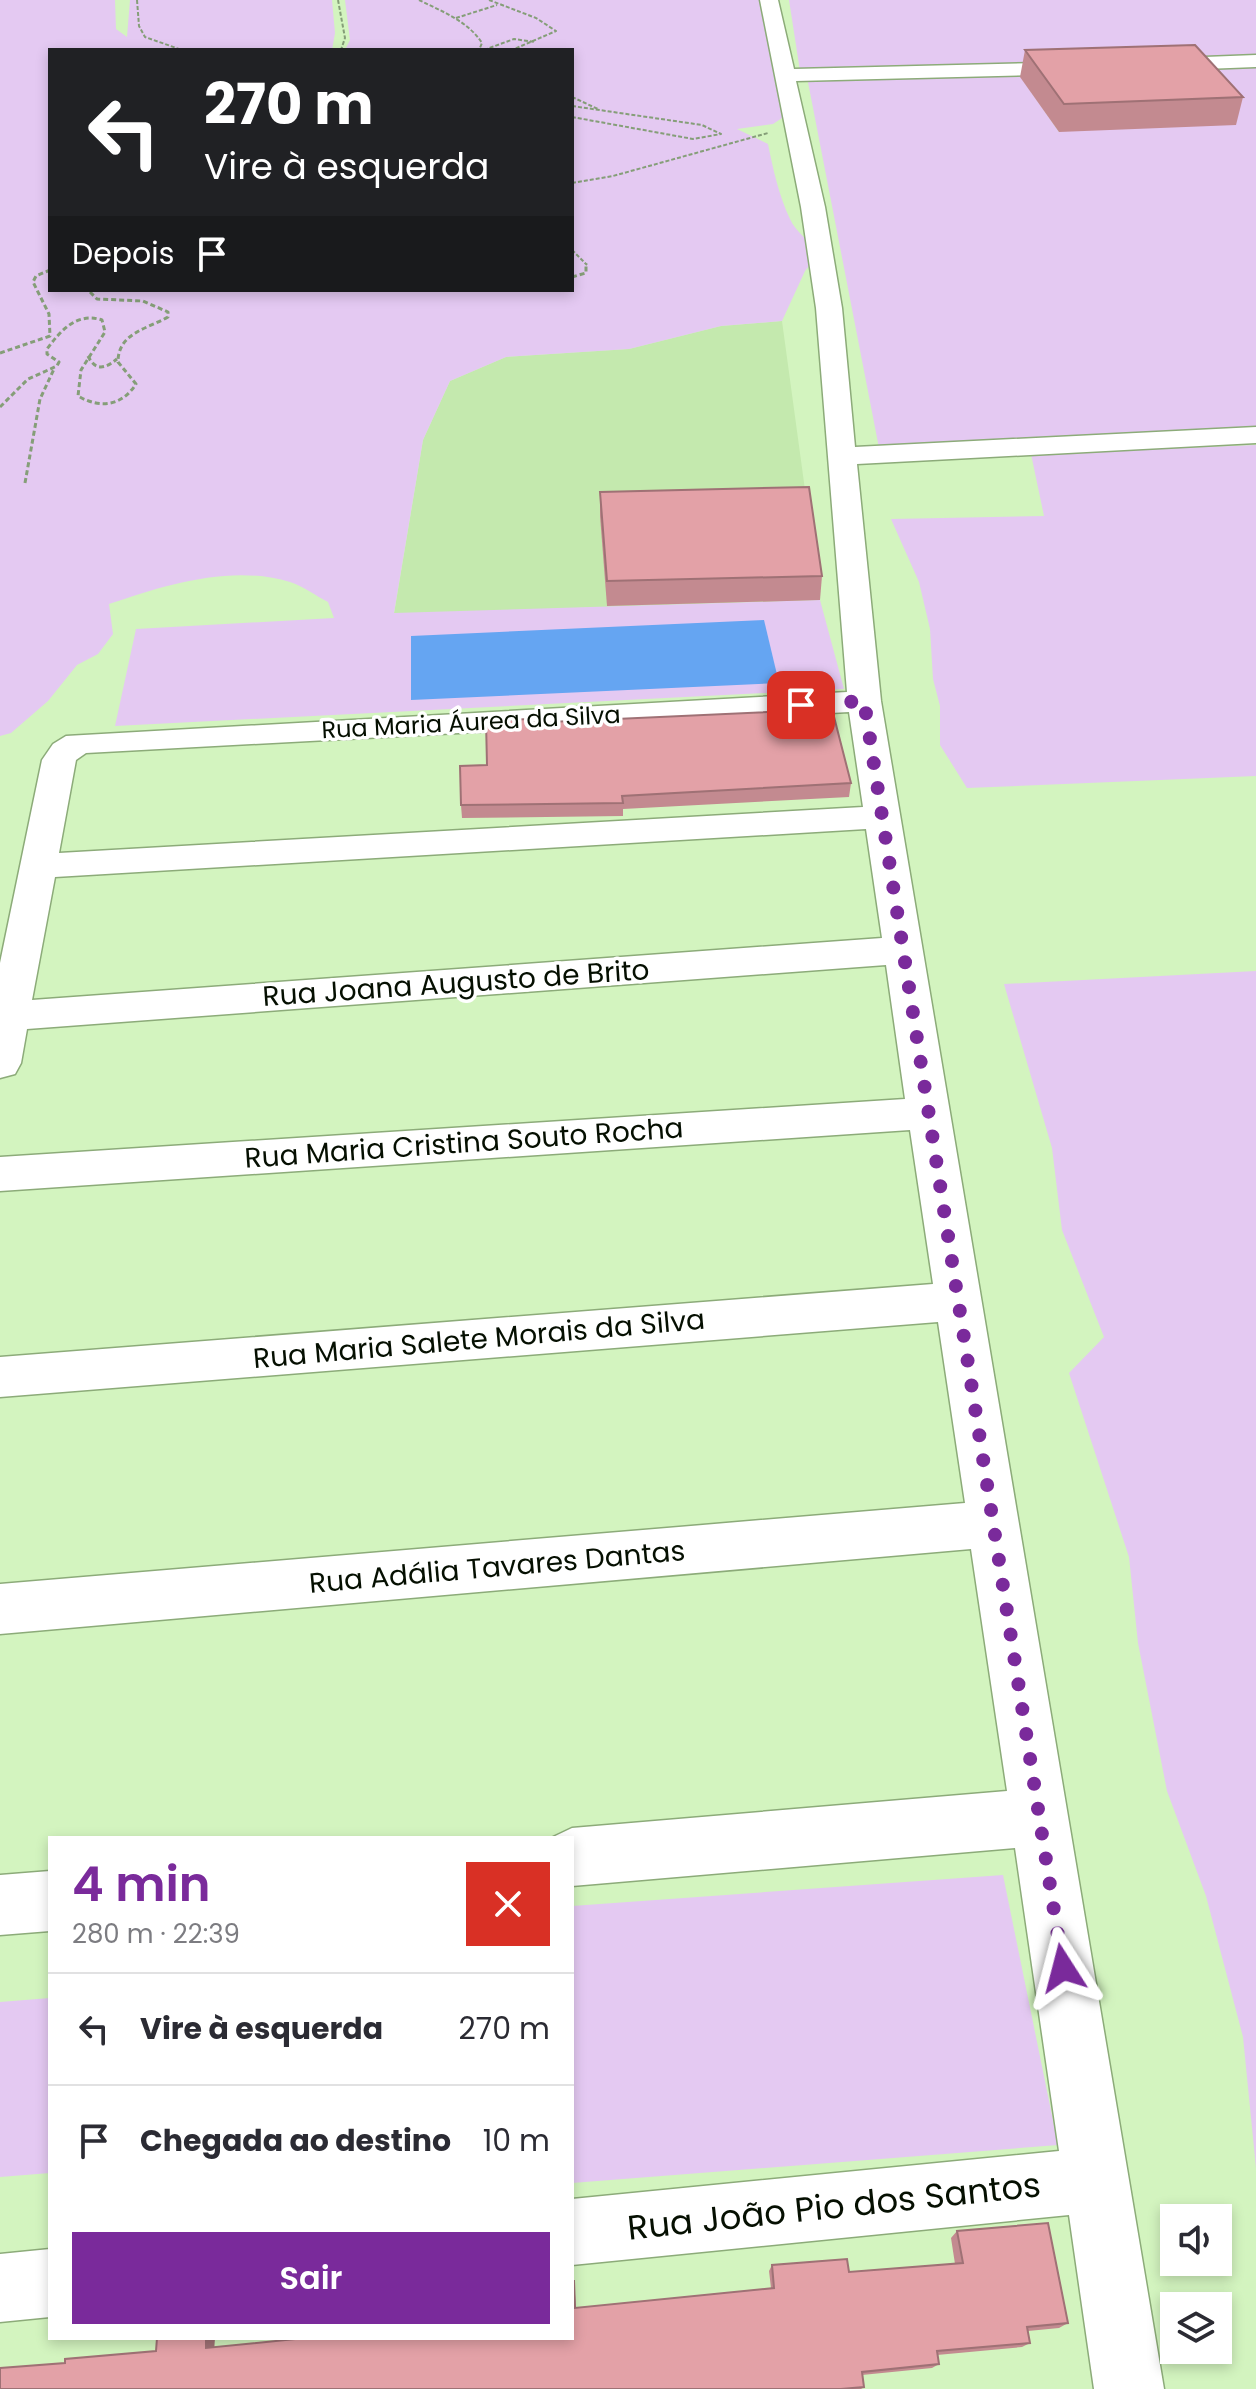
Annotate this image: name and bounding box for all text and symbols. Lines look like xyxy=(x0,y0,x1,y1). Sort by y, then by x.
text: 270 m xyxy=(204,65,374,144)
icon: left xyxy=(72,80,176,184)
text: Vire à esquerda xyxy=(204,141,489,192)
text: Depois xyxy=(72,232,174,275)
icon: arrive xyxy=(190,232,234,276)
pin xyxy=(767,671,835,739)
icon: arrive xyxy=(779,683,823,727)
street label: Rua Maria Áurea da Silva xyxy=(321,698,621,746)
street label: Rua Joana Augusto de Brito xyxy=(261,950,651,1016)
street label: Rua Maria Cristina Souto Rocha xyxy=(243,1108,685,1178)
street label: Rua Maria Salete Morais da Silva xyxy=(251,1300,707,1378)
street label: Rua Adália Tavares Dantas xyxy=(307,1531,687,1603)
text: 4 min xyxy=(72,1851,211,1918)
button: close xyxy=(466,1862,550,1946)
text: 280 m · 22:39 xyxy=(72,1916,240,1952)
position arrow xyxy=(1021,1926,1105,2010)
icon: left xyxy=(72,2007,116,2051)
text: Vire à esquerda xyxy=(140,2007,383,2050)
text: 270 m xyxy=(459,2007,550,2050)
icon: arrive xyxy=(72,2119,116,2163)
text: Chegada ao destino xyxy=(140,2119,451,2162)
text: 10 m xyxy=(483,2119,550,2162)
street label: Rua João Pio dos Santos xyxy=(625,2160,1043,2252)
map controls xyxy=(1160,2204,1232,2364)
button: sound xyxy=(1160,2204,1232,2276)
button: Sair xyxy=(72,2232,550,2324)
button: layers xyxy=(1160,2292,1232,2364)

